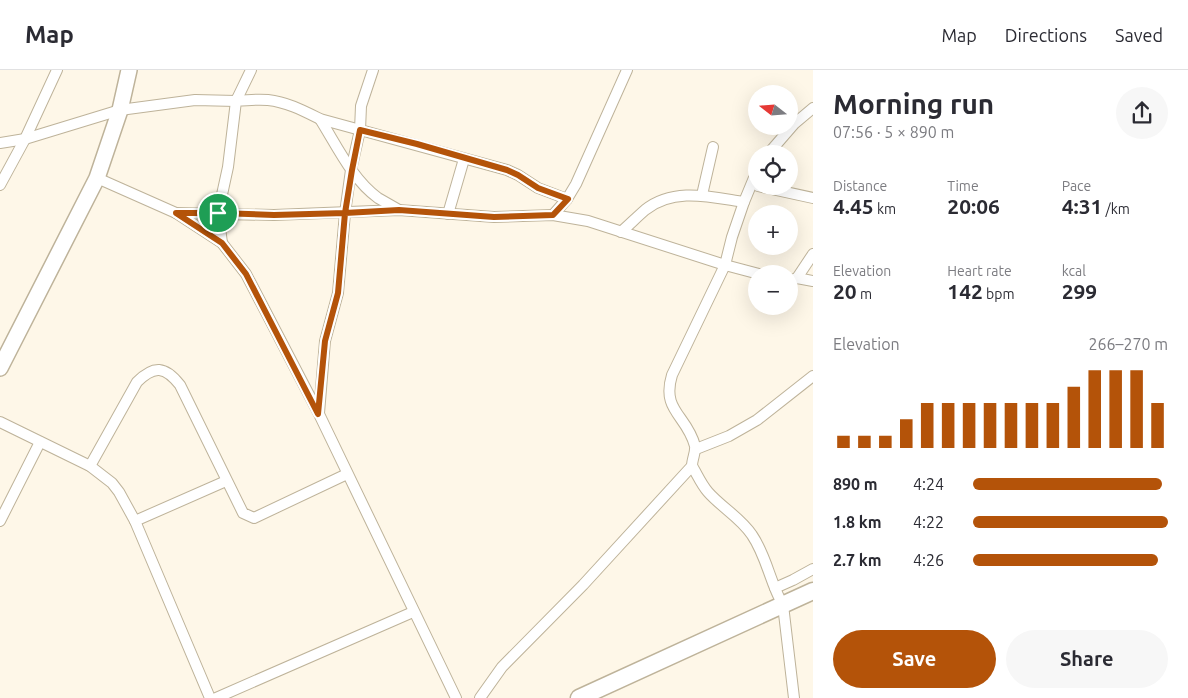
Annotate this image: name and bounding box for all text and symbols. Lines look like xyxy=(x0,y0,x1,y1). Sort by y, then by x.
text: Map xyxy=(25,21,74,48)
text: Map xyxy=(941,25,977,45)
text: Directions xyxy=(1005,25,1087,45)
text: Saved xyxy=(1115,25,1163,45)
north arrow xyxy=(748,85,798,135)
map controls xyxy=(748,85,798,315)
button: share xyxy=(1116,87,1168,139)
text: Morning run xyxy=(833,88,994,119)
text: 07:56 · 5 × 890 m xyxy=(833,123,954,141)
button: locate xyxy=(748,145,798,195)
text: Distance xyxy=(833,178,887,194)
text: Time xyxy=(947,178,979,194)
text: Pace xyxy=(1062,178,1091,194)
pin xyxy=(197,192,239,234)
text: 4.45 xyxy=(833,194,874,218)
text: 20:06 xyxy=(947,194,1000,218)
text: 4:31 xyxy=(1062,194,1102,218)
icon: arrive xyxy=(204,199,232,227)
text: km xyxy=(874,201,896,217)
text: /km xyxy=(1102,201,1130,217)
button: + xyxy=(748,205,798,255)
text: Elevation xyxy=(833,263,891,279)
text: Heart rate xyxy=(947,263,1012,279)
text: kcal xyxy=(1062,263,1086,279)
button: − xyxy=(748,265,798,315)
text: 20 xyxy=(833,279,857,303)
text: 142 xyxy=(947,279,983,303)
text: 299 xyxy=(1062,279,1097,303)
text: m xyxy=(857,286,872,302)
text: bpm xyxy=(983,286,1015,302)
text: Elevation xyxy=(833,335,900,353)
text: 266–270 m xyxy=(1088,335,1168,353)
text: 890 m xyxy=(833,475,878,493)
text: 4:24 xyxy=(913,475,944,493)
text: 1.8 km xyxy=(833,513,882,531)
text: 4:22 xyxy=(913,513,944,531)
text: 2.7 km xyxy=(833,551,882,569)
text: 4:26 xyxy=(913,551,944,569)
button: Save xyxy=(833,630,996,688)
button: Share xyxy=(1006,630,1168,688)

